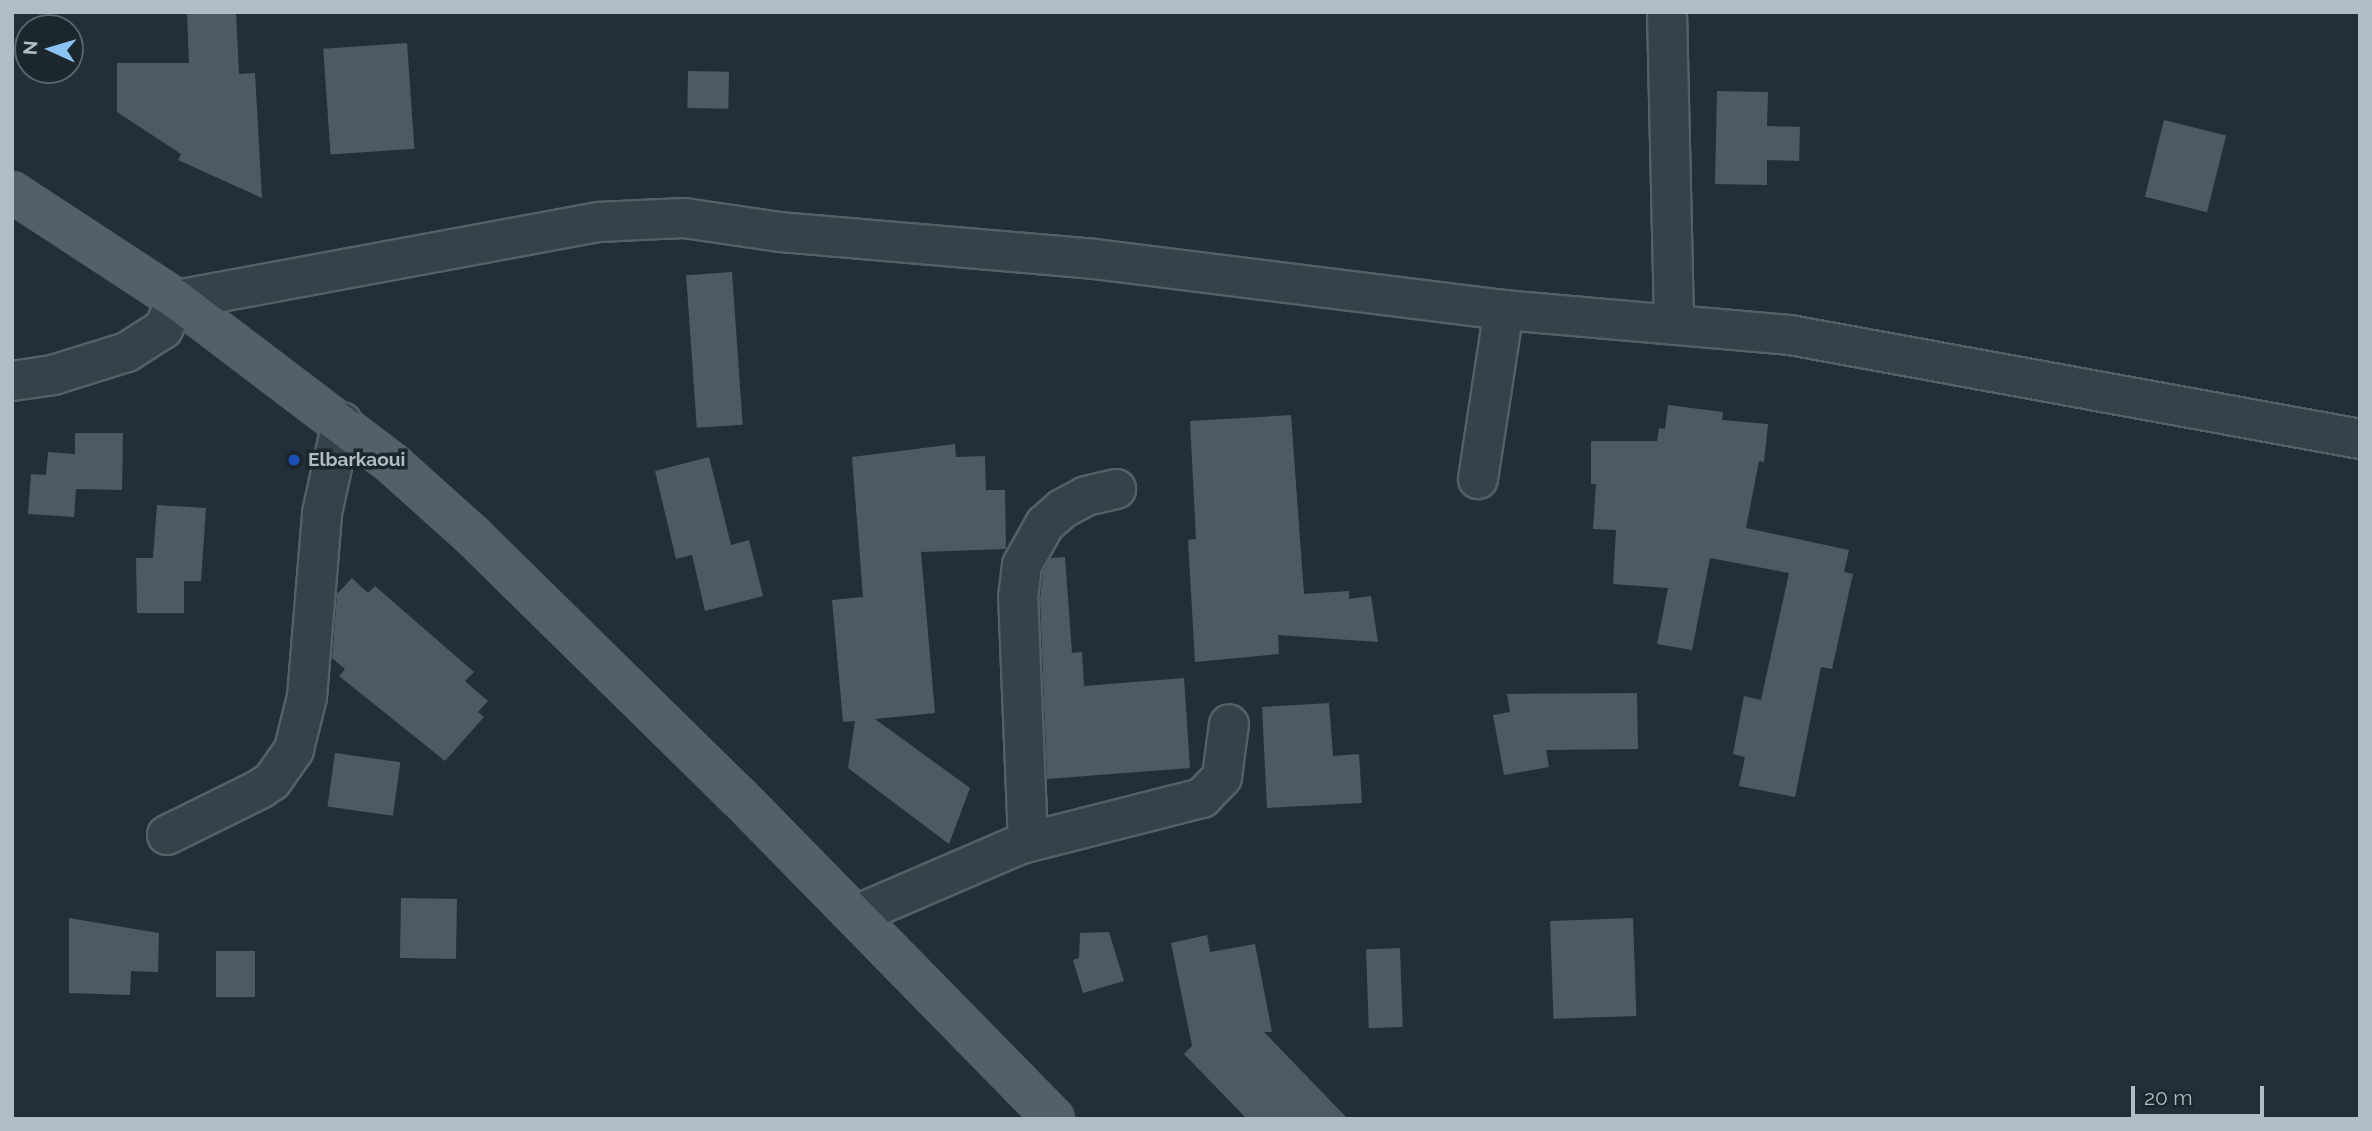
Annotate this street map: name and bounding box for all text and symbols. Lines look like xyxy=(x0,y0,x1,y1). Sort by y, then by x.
north arrow xyxy=(14,14,84,84)
text: N xyxy=(19,40,42,56)
place label: Elbarkaoui xyxy=(308,449,405,471)
marker: Elbarkaoui xyxy=(286,452,302,468)
scale bar xyxy=(2134,1072,2267,1116)
text: 20 m xyxy=(2144,1085,2192,1110)

